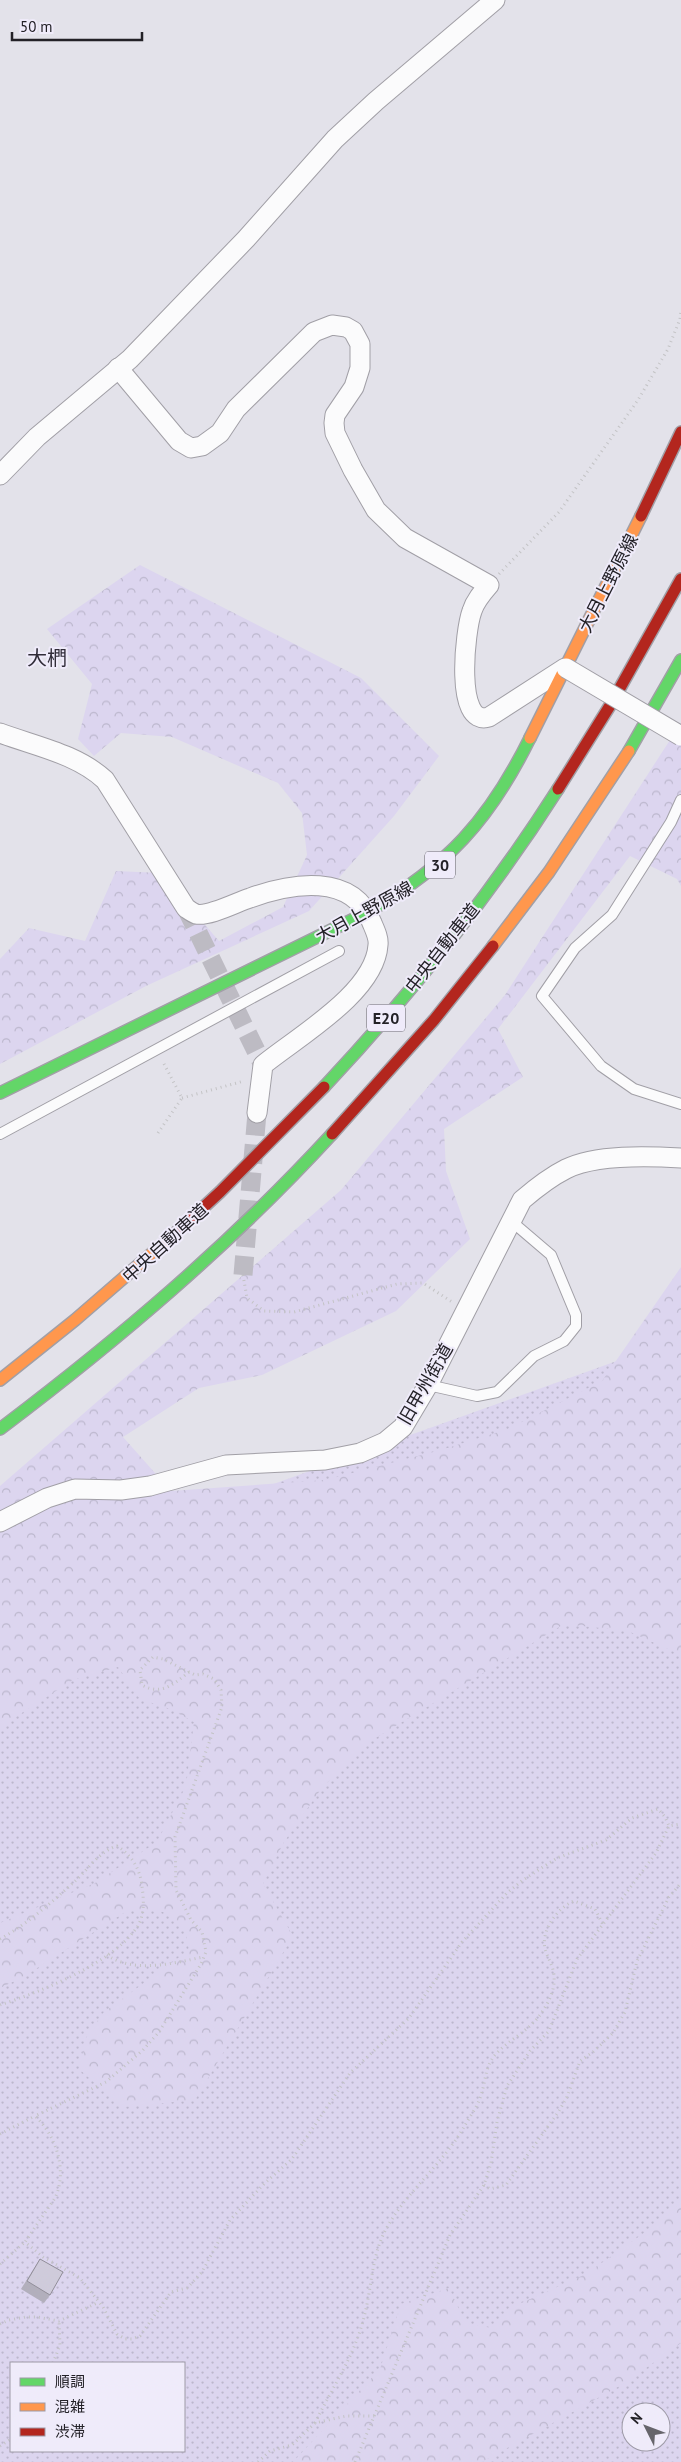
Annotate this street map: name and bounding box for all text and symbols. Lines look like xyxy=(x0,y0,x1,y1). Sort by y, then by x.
scale bar xyxy=(12,10,142,42)
text: 50 m xyxy=(20,17,53,36)
street label: 大月上野原線 xyxy=(573,530,643,636)
district label: 大椚 xyxy=(27,645,67,671)
road number: 30 xyxy=(425,852,455,878)
street label: 大月上野原線 xyxy=(311,876,417,948)
street label: 中央自動車道 xyxy=(400,898,484,998)
road number: E20 xyxy=(367,1004,405,1032)
street label: 中央自動車道 xyxy=(117,1198,213,1288)
street label: 旧甲州街道 xyxy=(393,1339,457,1429)
legend xyxy=(10,2362,185,2452)
text: 順調 xyxy=(55,2372,85,2391)
text: 混雑 xyxy=(55,2397,85,2416)
north arrow xyxy=(621,2402,671,2452)
text: N xyxy=(627,2409,646,2428)
text: 渋滞 xyxy=(55,2422,85,2441)

